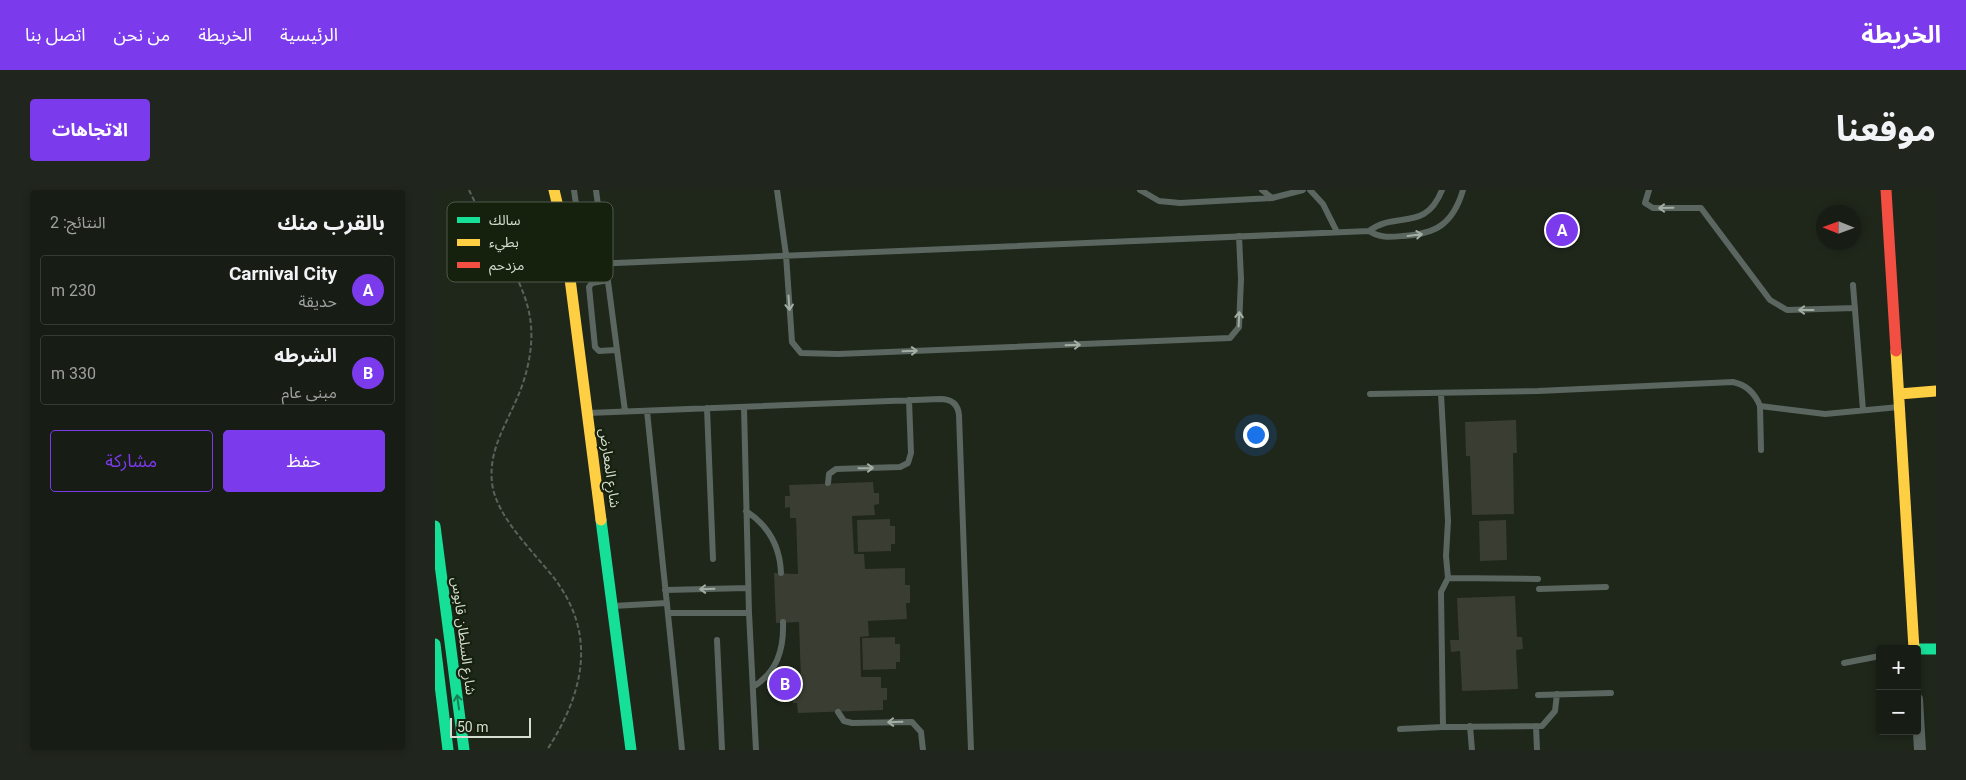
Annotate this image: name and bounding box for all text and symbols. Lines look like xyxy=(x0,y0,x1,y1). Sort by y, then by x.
text: الخريطة xyxy=(1861,21,1941,49)
text: اتصل بنا xyxy=(25,24,86,45)
text: من نحن xyxy=(114,24,170,45)
text: الخريطة xyxy=(198,24,252,45)
text: الرئيسية xyxy=(280,24,338,45)
button: الاتجاهات xyxy=(30,99,150,161)
text: موقعنا xyxy=(1836,109,1936,150)
legend xyxy=(447,202,613,282)
one-way arrow xyxy=(1658,203,1674,213)
north arrow xyxy=(1816,205,1861,250)
text: بالقرب منك xyxy=(277,211,385,235)
pin: A xyxy=(1546,211,1578,249)
text: سالك xyxy=(489,212,521,228)
text: النتائج: 2 xyxy=(50,213,106,232)
one-way arrow xyxy=(1407,230,1423,240)
text: بطيء xyxy=(489,234,519,253)
text: مزدحم xyxy=(489,257,524,276)
text: Carnival City xyxy=(229,262,337,285)
text: 230 m xyxy=(51,281,96,300)
text: A xyxy=(363,281,373,300)
text: حديقة xyxy=(299,292,337,311)
one-way arrow xyxy=(784,295,793,311)
one-way arrow xyxy=(1798,305,1814,315)
one-way arrow xyxy=(1235,311,1244,327)
one-way arrow xyxy=(1065,340,1081,349)
text: الشرطه xyxy=(274,344,337,367)
one-way arrow xyxy=(902,347,918,356)
text: 330 m xyxy=(51,364,96,383)
text: B xyxy=(363,364,373,383)
text: مبنى عام xyxy=(281,383,337,402)
your location xyxy=(1243,422,1269,448)
street label: شارع المعارض xyxy=(594,427,624,509)
button: مشاركة xyxy=(50,430,213,492)
button: حفظ xyxy=(223,430,385,492)
one-way arrow xyxy=(857,463,873,473)
street label: شارع السلطان قابوس xyxy=(446,576,479,696)
one-way arrow xyxy=(699,584,715,594)
map controls xyxy=(1876,645,1921,735)
button: + xyxy=(1876,645,1921,690)
pin: B xyxy=(769,665,801,703)
button: − xyxy=(1876,690,1921,735)
one-way arrow xyxy=(452,694,462,710)
scale bar xyxy=(450,715,531,738)
one-way arrow xyxy=(887,717,903,726)
text: 50 m xyxy=(457,719,489,735)

